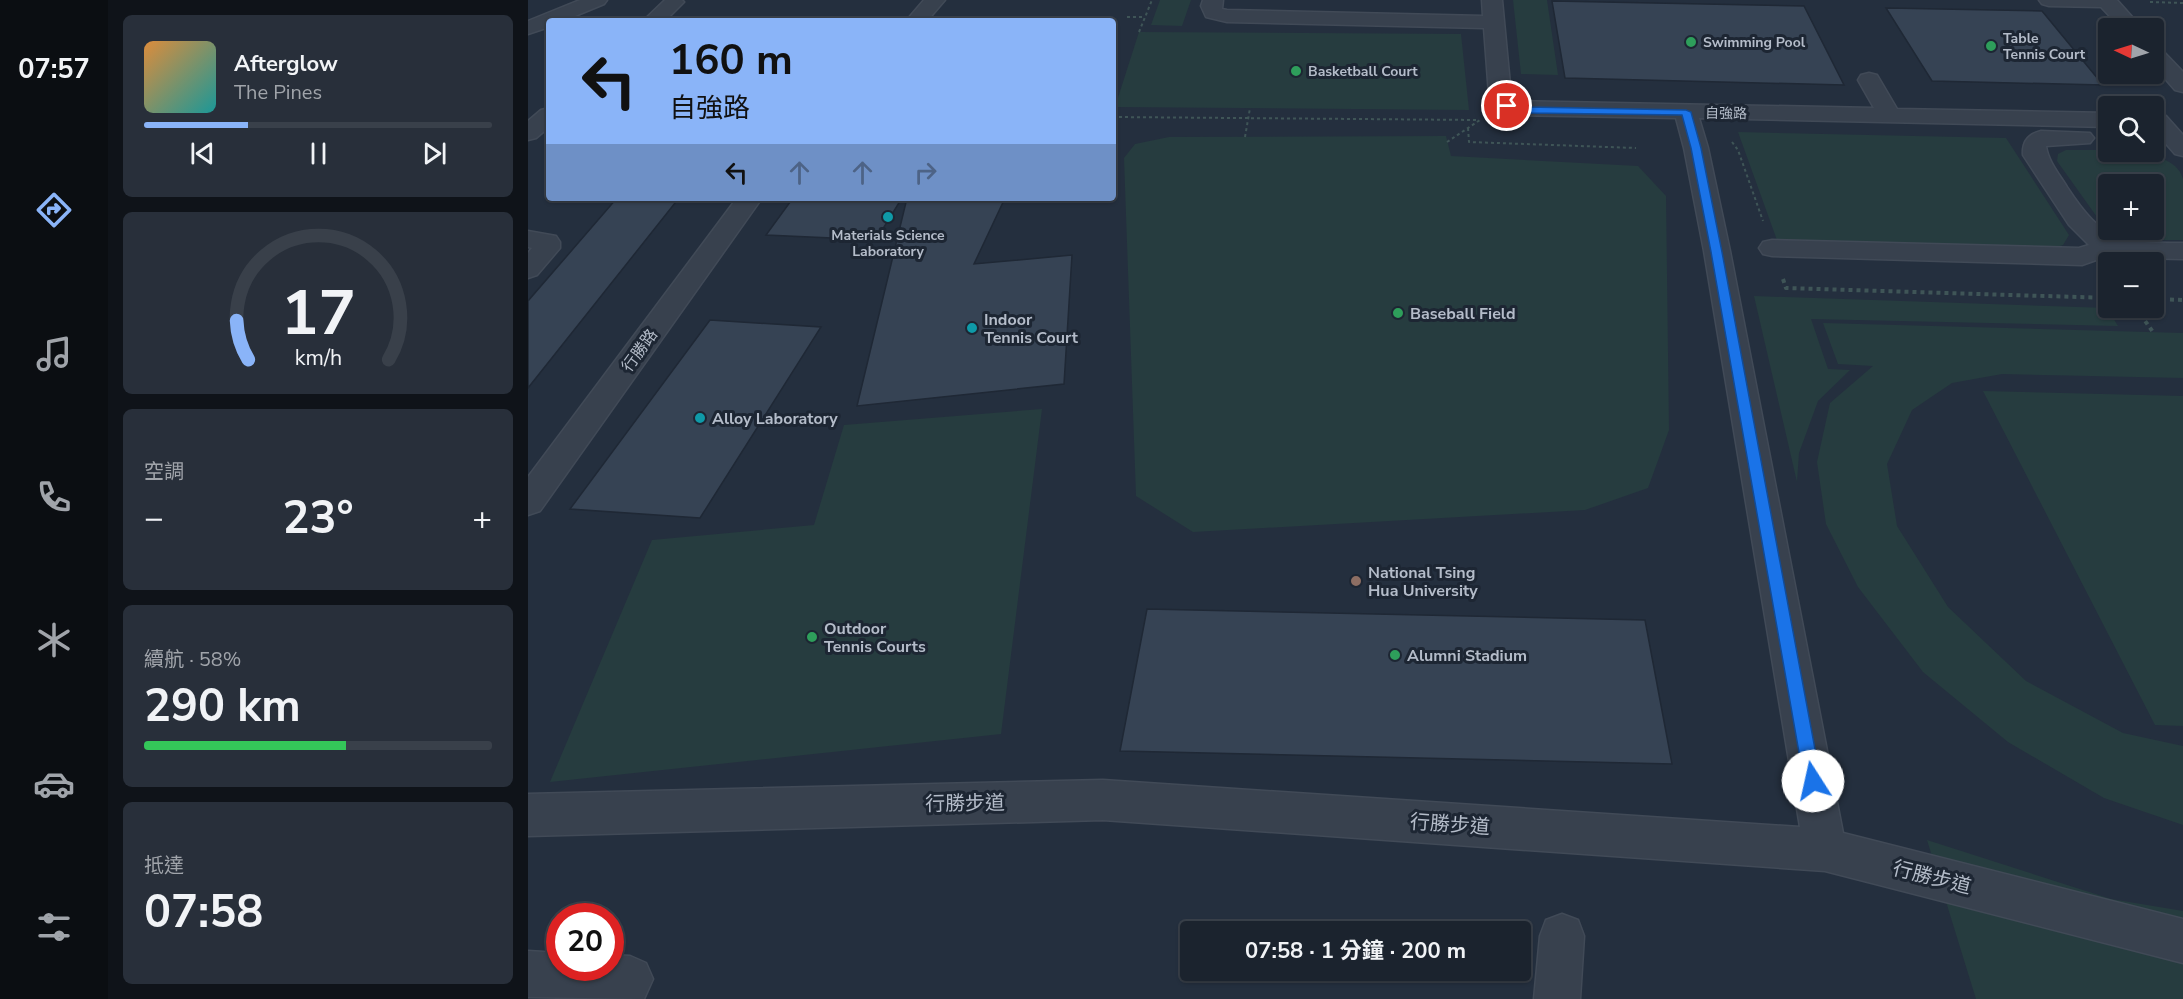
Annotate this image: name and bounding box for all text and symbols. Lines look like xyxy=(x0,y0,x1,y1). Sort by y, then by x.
north arrow xyxy=(2098,18,2164,84)
map controls xyxy=(2098,18,2164,318)
place label: Table Tennis Court xyxy=(2003,29,2086,64)
text: 160 m xyxy=(669,32,793,89)
place label: Swimming Pool xyxy=(1703,33,1806,52)
marker: Swimming Pool xyxy=(1684,35,1698,49)
marker: Table Tennis Court xyxy=(1984,39,1998,53)
icon: left xyxy=(570,42,648,120)
text: Afterglow xyxy=(234,49,338,79)
text: 07:57 xyxy=(18,51,90,88)
place label: Basketball Court xyxy=(1308,62,1418,81)
marker: Basketball Court xyxy=(1289,64,1303,78)
text: The Pines xyxy=(234,79,322,106)
pin xyxy=(1481,80,1532,131)
icon: arrive xyxy=(1490,89,1523,122)
text: 自強路 xyxy=(669,90,750,127)
button: search xyxy=(2098,96,2164,162)
street label: 自強路 xyxy=(1705,104,1747,123)
icon: previous xyxy=(186,137,219,170)
icon: pause xyxy=(302,137,335,170)
icon: next xyxy=(418,137,451,170)
icon: left xyxy=(720,156,753,189)
icon: ahead xyxy=(783,156,816,189)
icon: ahead xyxy=(846,156,879,189)
icon: right xyxy=(909,156,942,189)
button: + xyxy=(2098,174,2164,240)
icon: directions xyxy=(33,189,75,231)
marker: Materials Science Laboratory xyxy=(881,210,895,224)
place label: Materials Science Laboratory xyxy=(831,226,945,261)
button: − xyxy=(2098,252,2164,318)
text: 17 xyxy=(281,271,355,356)
place label: Baseball Field xyxy=(1410,303,1516,325)
marker: Baseball Field xyxy=(1391,306,1405,320)
place label: Indoor Tennis Court xyxy=(984,309,1079,349)
marker: Indoor Tennis Court xyxy=(965,321,979,335)
street label: 行勝路 xyxy=(617,325,663,376)
icon: music xyxy=(33,333,75,375)
text: km/h xyxy=(294,343,342,373)
place label: Alloy Laboratory xyxy=(712,408,838,430)
marker: Alloy Laboratory xyxy=(693,411,707,425)
text: 空調 xyxy=(144,458,184,485)
icon: phone xyxy=(33,476,75,518)
text: 23° xyxy=(282,488,354,549)
text: − xyxy=(144,496,164,541)
text: + xyxy=(472,496,492,541)
place label: National Tsing Hua University xyxy=(1368,562,1478,602)
marker: National Tsing Hua University xyxy=(1349,574,1363,588)
place label: Outdoor Tennis Courts xyxy=(824,618,926,658)
icon: climate xyxy=(33,619,75,661)
marker: Outdoor Tennis Courts xyxy=(805,630,819,644)
place label: Alumni Stadium xyxy=(1407,645,1527,667)
text: 續航 · 58% xyxy=(144,646,241,673)
marker: Alumni Stadium xyxy=(1388,648,1402,662)
text: 290 km xyxy=(144,676,301,737)
position arrow xyxy=(1781,749,1845,813)
icon: car xyxy=(33,763,75,805)
street label: 行勝步道 xyxy=(925,789,1005,818)
street label: 行勝步道 xyxy=(1409,808,1491,841)
text: 抵達 xyxy=(144,852,184,879)
street label: 行勝步道 xyxy=(1890,855,1974,900)
text: 07:58 xyxy=(144,882,263,943)
speed limit sign: 20 xyxy=(546,903,624,981)
icon: filters xyxy=(33,906,75,948)
text: 07:58 · 1 分鐘 · 200 m xyxy=(1245,936,1466,966)

